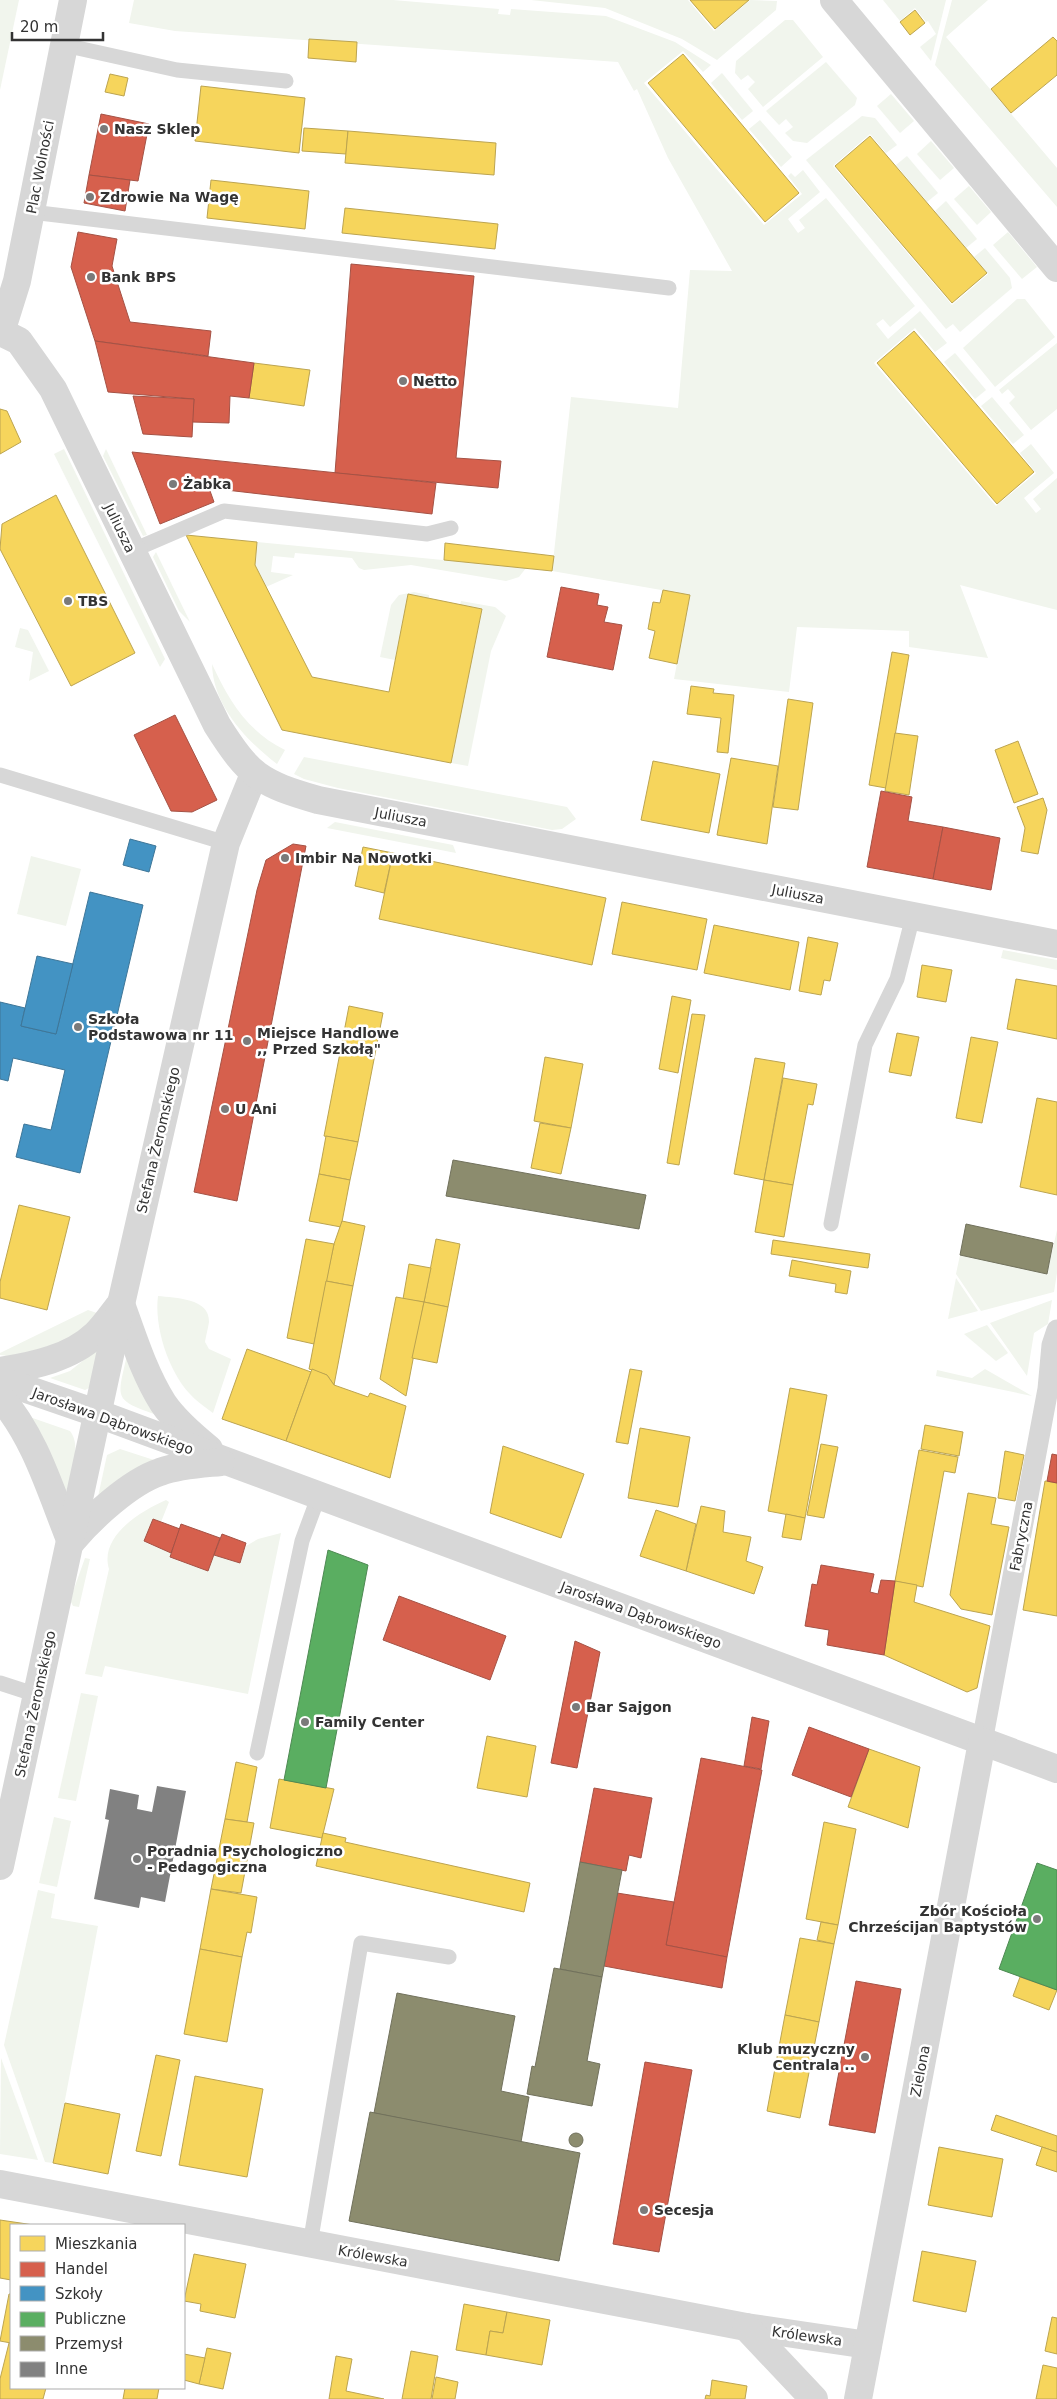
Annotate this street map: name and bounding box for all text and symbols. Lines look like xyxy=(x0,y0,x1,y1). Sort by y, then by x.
scale bar xyxy=(12,10,104,42)
text: 20 m xyxy=(20,18,58,36)
street label: Plac Wolności xyxy=(23,119,57,215)
place label: Nasz Sklep xyxy=(114,121,200,137)
marker: Nasz Sklep xyxy=(98,123,110,135)
place label: Zdrowie Na Wagę xyxy=(100,189,239,205)
marker: Zdrowie Na Wagę xyxy=(84,191,96,203)
place label: Bank BPS xyxy=(101,269,176,285)
marker: Bank BPS xyxy=(85,271,97,283)
place label: Netto xyxy=(413,373,458,389)
marker: Netto xyxy=(397,375,409,387)
place label: Żabka xyxy=(183,476,231,492)
marker: Żabka xyxy=(167,478,179,490)
street label: Juliusza xyxy=(101,500,139,555)
place label: TBS xyxy=(78,593,108,609)
marker: TBS xyxy=(62,595,74,607)
street label: Juliusza xyxy=(373,804,428,830)
place label: Imbir Na Nowotki xyxy=(295,850,432,866)
marker: Imbir Na Nowotki xyxy=(279,852,291,864)
street label: Juliusza xyxy=(770,881,825,907)
place label: Szkoła Podstawowa nr 11 xyxy=(88,1011,233,1043)
marker: Szkoła Podstawowa nr 11 xyxy=(72,1021,84,1033)
place label: Miejsce Handlowe ,, Przed Szkołą" xyxy=(257,1025,399,1057)
marker: Miejsce Handlowe ,, Przed Szkołą" xyxy=(241,1035,253,1047)
street label: Stefana Żeromskiego xyxy=(132,1065,183,1215)
place label: U Ani xyxy=(235,1101,277,1117)
marker: U Ani xyxy=(219,1103,231,1115)
street label: Jarosława Dąbrowskiego xyxy=(29,1384,196,1458)
street label: Fabryczna xyxy=(1006,1500,1036,1572)
street label: Jarosława Dąbrowskiego xyxy=(557,1578,724,1652)
street label: Stefana Żeromskiego xyxy=(11,1629,58,1779)
place label: Bar Sajgon xyxy=(586,1699,672,1715)
marker: Bar Sajgon xyxy=(570,1701,582,1713)
place label: Family Center xyxy=(315,1714,424,1730)
marker: Family Center xyxy=(299,1716,311,1728)
place label: Poradnia Psychologiczno - Pedagogiczna xyxy=(147,1843,343,1875)
marker: Poradnia Psychologiczno - Pedagogiczna xyxy=(131,1853,143,1865)
place label: Zbór Kościoła Chrześcijan Baptystów xyxy=(848,1903,1027,1935)
marker: Zbór Kościoła Chrześcijan Baptystów xyxy=(1031,1913,1043,1925)
place label: Klub muzyczny Centrala .. xyxy=(737,2041,855,2073)
street label: Zielona xyxy=(907,2044,933,2098)
marker: Klub muzyczny Centrala .. xyxy=(859,2051,871,2063)
place label: Secesja xyxy=(654,2202,714,2218)
marker: Secesja xyxy=(638,2204,650,2216)
legend xyxy=(10,2224,185,2389)
text: Mieszkania xyxy=(55,2235,138,2253)
street label: Królewska xyxy=(337,2242,409,2270)
text: Handel xyxy=(55,2260,108,2278)
text: Szkoły xyxy=(55,2285,103,2303)
text: Publiczne xyxy=(55,2310,126,2328)
street label: Królewska xyxy=(771,2323,843,2349)
text: Przemysł xyxy=(55,2335,123,2353)
text: Inne xyxy=(55,2360,88,2378)

